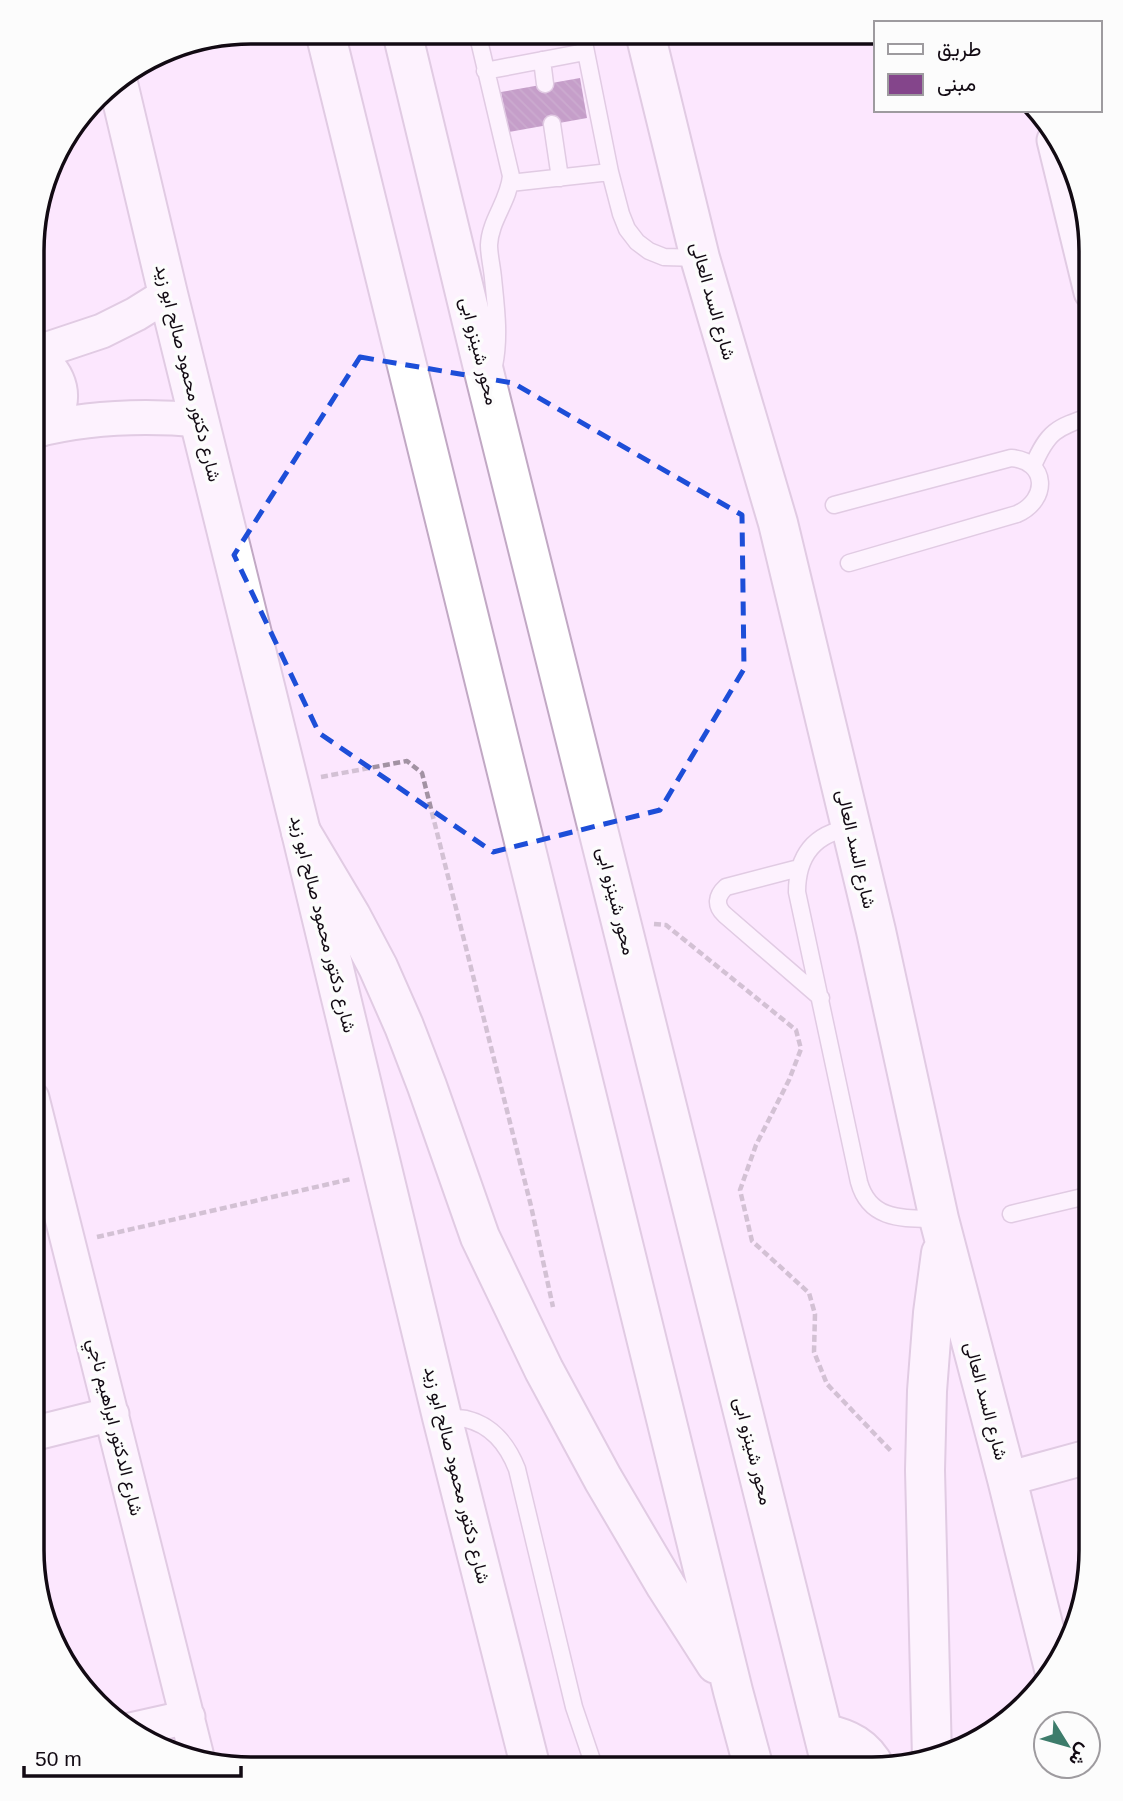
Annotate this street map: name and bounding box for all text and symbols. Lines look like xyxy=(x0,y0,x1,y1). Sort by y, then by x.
legend xyxy=(874,21,1102,112)
text: طريق xyxy=(937,37,982,62)
text: مبنى xyxy=(937,72,976,96)
street label: شارع السد العالى xyxy=(685,240,739,363)
street label: شارع دكتور محمود صالح ابو زيد xyxy=(149,262,225,484)
street label: محور شينزو ابى xyxy=(455,295,502,407)
street label: شارع السد العالى xyxy=(831,788,879,911)
street label: شارع دكتور محمود صالح ابو زيد xyxy=(284,813,360,1035)
street label: محور شينزو ابى xyxy=(592,845,639,957)
street label: شارع الدكتور ابراهيم ناجي xyxy=(78,1336,147,1519)
street label: شارع السد العالى xyxy=(959,1340,1011,1463)
street label: شارع دكتور محمود صالح ابو زيد xyxy=(418,1364,494,1586)
street label: محور شينزو ابى xyxy=(729,1395,776,1507)
north arrow xyxy=(1032,1710,1102,1780)
scale bar xyxy=(24,1734,242,1778)
text: ش xyxy=(1064,1739,1095,1770)
text: 50 m xyxy=(35,1747,82,1770)

